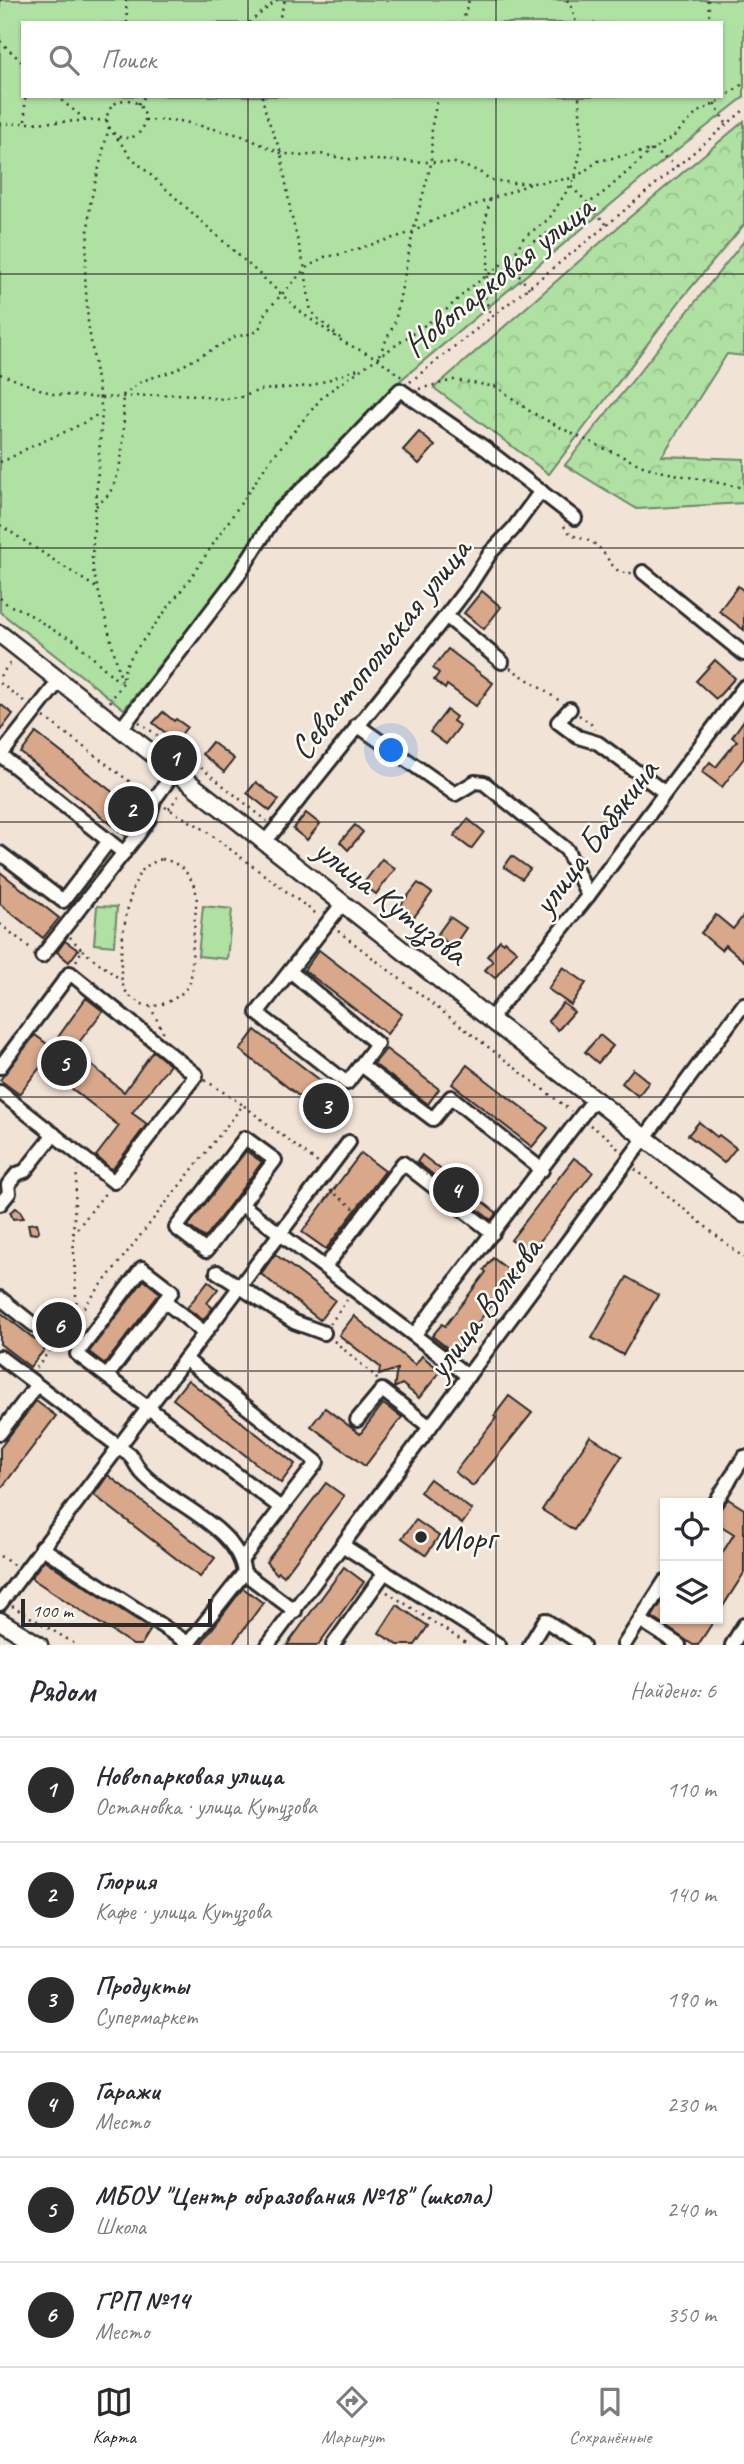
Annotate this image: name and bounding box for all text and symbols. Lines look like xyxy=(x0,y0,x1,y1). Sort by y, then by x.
search box xyxy=(21,21,723,98)
icon: search xyxy=(45,41,83,79)
text: Поиск xyxy=(101,43,156,76)
street label: Новопарковая улица xyxy=(393,183,605,367)
street label: Севастопольская улица xyxy=(279,527,482,769)
pin: 1 xyxy=(151,732,197,784)
your location xyxy=(374,733,408,767)
street label: улица Бабякина xyxy=(520,748,670,926)
pin: 2 xyxy=(108,783,154,835)
street label: улица Кутузова xyxy=(304,826,479,977)
pin: 5 xyxy=(41,1037,87,1089)
pin: 3 xyxy=(303,1080,349,1132)
pin: 4 xyxy=(433,1164,479,1216)
street label: улица Волкова xyxy=(415,1226,554,1390)
pin: 6 xyxy=(36,1299,82,1351)
map controls xyxy=(660,1498,723,1624)
button: locate xyxy=(660,1498,723,1561)
place label: Морг xyxy=(435,1515,501,1560)
marker: Морг xyxy=(413,1529,429,1545)
button: layers xyxy=(660,1561,723,1624)
scale bar xyxy=(21,1596,212,1628)
text: 100 m xyxy=(32,1599,73,1623)
text: Рядом xyxy=(28,1672,95,1710)
text: Найдено: 6 xyxy=(630,1676,716,1705)
text: Новопарковая улица xyxy=(95,1759,283,1792)
text: 1 xyxy=(46,1775,56,1804)
text: 110 m xyxy=(667,1775,716,1804)
text: Остановка · улица Кутузова xyxy=(95,1792,317,1821)
text: Глория xyxy=(95,1864,156,1897)
text: 2 xyxy=(46,1880,56,1909)
text: 140 m xyxy=(667,1880,716,1909)
text: Кафе · улица Кутузова xyxy=(95,1897,271,1926)
text: Продукты xyxy=(95,1969,189,2002)
text: 3 xyxy=(46,1985,56,2014)
text: 190 m xyxy=(667,1985,716,2014)
text: Супермаркет xyxy=(95,2002,198,2031)
text: Гаражи xyxy=(95,2074,159,2107)
text: 4 xyxy=(46,2090,56,2119)
text: 230 m xyxy=(667,2090,716,2119)
text: Место xyxy=(95,2107,149,2136)
text: МБОУ "Центр образования №18" (школа) xyxy=(95,2179,491,2212)
text: 5 xyxy=(46,2195,56,2224)
text: 240 m xyxy=(667,2195,716,2224)
text: Школа xyxy=(95,2212,146,2241)
text: ГРП №14 xyxy=(95,2284,190,2317)
text: 6 xyxy=(46,2300,56,2329)
text: 350 m xyxy=(667,2300,716,2329)
text: Место xyxy=(95,2317,149,2346)
tab: Карта xyxy=(93,2383,136,2449)
tab: Маршрут xyxy=(321,2383,384,2449)
tab: Сохранённые xyxy=(569,2383,651,2449)

